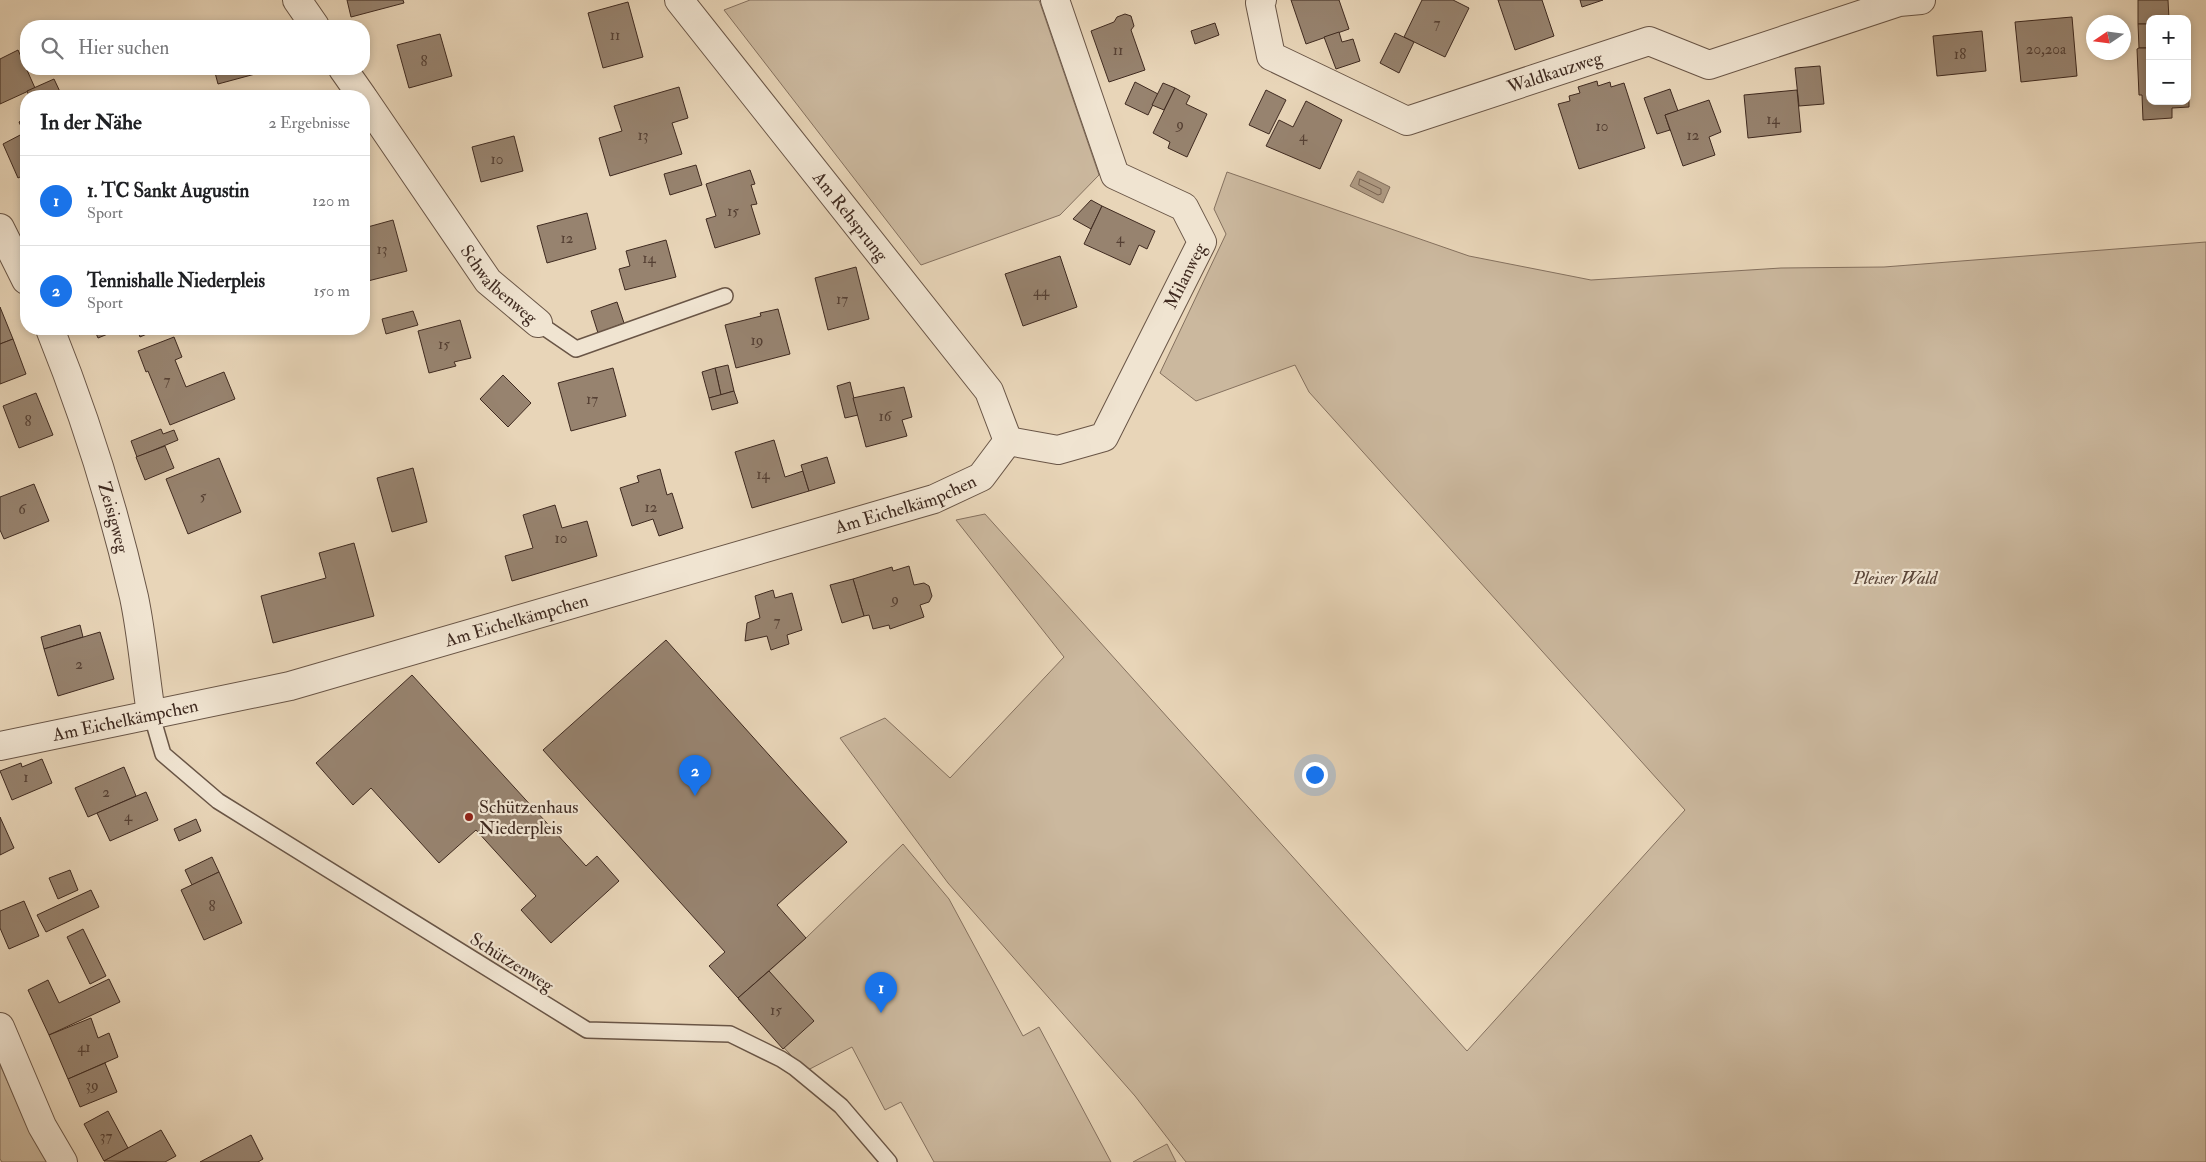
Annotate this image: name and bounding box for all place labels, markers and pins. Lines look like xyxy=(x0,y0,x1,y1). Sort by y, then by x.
pin: 2 xyxy=(679,755,711,796)
place label: Schützenhaus Niederpleis xyxy=(479,796,579,840)
marker: Schützenhaus Niederpleis xyxy=(463,811,475,823)
pin: 1 xyxy=(865,972,897,1013)

